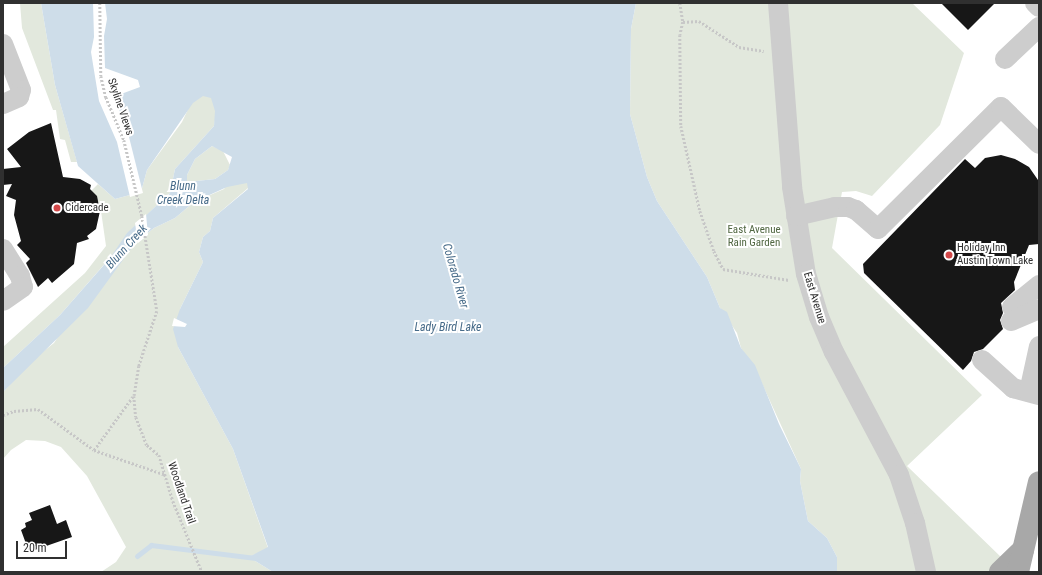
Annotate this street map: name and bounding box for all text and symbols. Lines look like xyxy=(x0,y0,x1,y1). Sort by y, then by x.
street label: Skyline Views xyxy=(104,77,136,137)
water label: Blunn Creek Delta xyxy=(157,180,209,208)
place label: Cidercade xyxy=(65,201,109,215)
marker: Cidercade xyxy=(52,203,62,213)
water label: Blunn Creek xyxy=(103,222,151,272)
park label: East Avenue Rain Garden xyxy=(727,224,781,250)
water label: Colorado River xyxy=(439,242,471,310)
place label: Holiday Inn Austin Town Lake xyxy=(957,242,1033,268)
marker: Holiday Inn Austin Town Lake xyxy=(944,250,954,260)
street label: East Avenue xyxy=(800,271,828,325)
water label: Lady Bird Lake xyxy=(414,321,482,335)
street label: Woodland Trail xyxy=(164,460,198,526)
scale bar xyxy=(18,533,69,559)
text: 20 m xyxy=(23,541,47,555)

